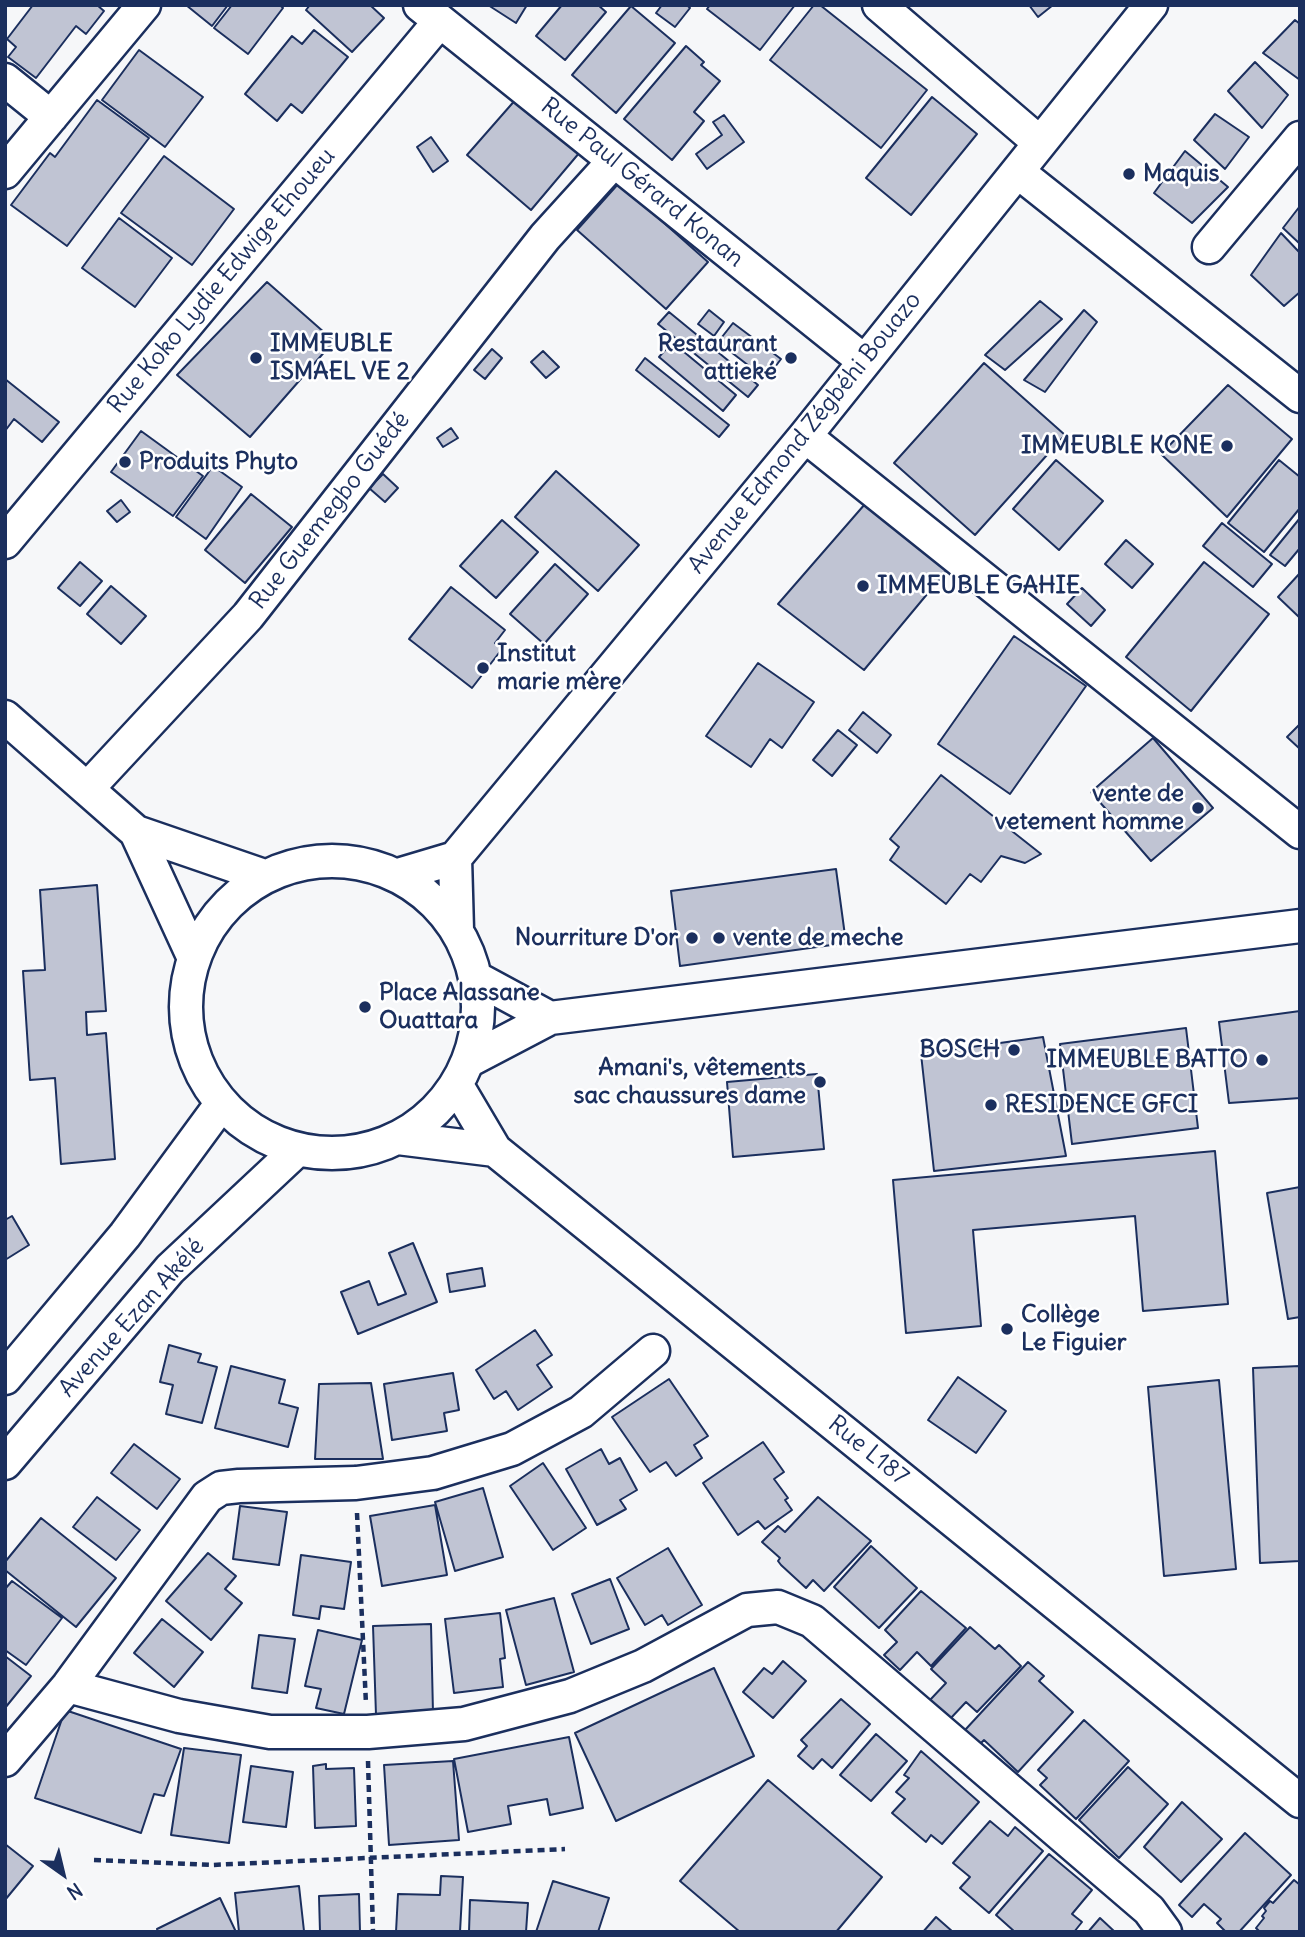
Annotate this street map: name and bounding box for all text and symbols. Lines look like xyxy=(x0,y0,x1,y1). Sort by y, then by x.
street label: Rue Paul Gérard Konan xyxy=(535,92,749,274)
street label: Rue Koko Lydie Edwige Ehoueu xyxy=(102,142,342,420)
place label: Maquis xyxy=(1143,160,1219,188)
marker: Maquis xyxy=(1121,166,1137,182)
street label: Avenue Edmond Zégbéhi Bouazo xyxy=(682,286,928,580)
place label: IMMEUBLE ISMAEL VE 2 xyxy=(270,330,410,386)
place label: Restaurant attieké xyxy=(658,330,777,386)
marker: IMMEUBLE ISMAEL VE 2 xyxy=(248,350,264,366)
marker: Restaurant attieké xyxy=(783,350,799,366)
street label: Rue Guemegbo Guédé xyxy=(244,406,416,616)
place label: IMMEUBLE KONE xyxy=(1021,432,1213,460)
marker: IMMEUBLE KONE xyxy=(1219,438,1235,454)
place label: Produits Phyto xyxy=(139,448,298,476)
marker: Produits Phyto xyxy=(117,454,133,470)
place label: IMMEUBLE GAHIE xyxy=(877,572,1080,600)
marker: IMMEUBLE GAHIE xyxy=(855,578,871,594)
place label: Institut marie mère xyxy=(497,640,622,696)
marker: Institut marie mère xyxy=(475,660,491,676)
place label: vente de vetement homme xyxy=(995,780,1184,836)
marker: vente de vetement homme xyxy=(1190,800,1206,816)
place label: Nourriture D'or xyxy=(515,924,678,952)
place label: vente de meche xyxy=(733,924,903,952)
marker: Nourriture D'or xyxy=(684,930,700,946)
marker: vente de meche xyxy=(711,930,727,946)
place label: Place Alassane Ouattara xyxy=(379,979,540,1035)
marker: Place Alassane Ouattara xyxy=(357,999,373,1015)
place label: BOSCH xyxy=(920,1036,1000,1064)
marker: BOSCH xyxy=(1006,1042,1022,1058)
place label: IMMEUBLE BATTO xyxy=(1046,1046,1248,1074)
marker: IMMEUBLE BATTO xyxy=(1254,1052,1270,1068)
place label: Amani's, vêtements sac chaussures dame xyxy=(574,1054,806,1110)
marker: Amani's, vêtements sac chaussures dame xyxy=(812,1074,828,1090)
place label: RESIDENCE GFCI xyxy=(1005,1091,1198,1119)
marker: RESIDENCE GFCI xyxy=(983,1097,999,1113)
street label: Avenue Ezan Akélé xyxy=(53,1233,211,1403)
place label: Collège Le Figuier xyxy=(1021,1301,1126,1357)
marker: Collège Le Figuier xyxy=(999,1321,1015,1337)
street label: Rue L187 xyxy=(822,1410,914,1492)
north arrow xyxy=(28,1839,98,1909)
text: N xyxy=(63,1878,87,1905)

